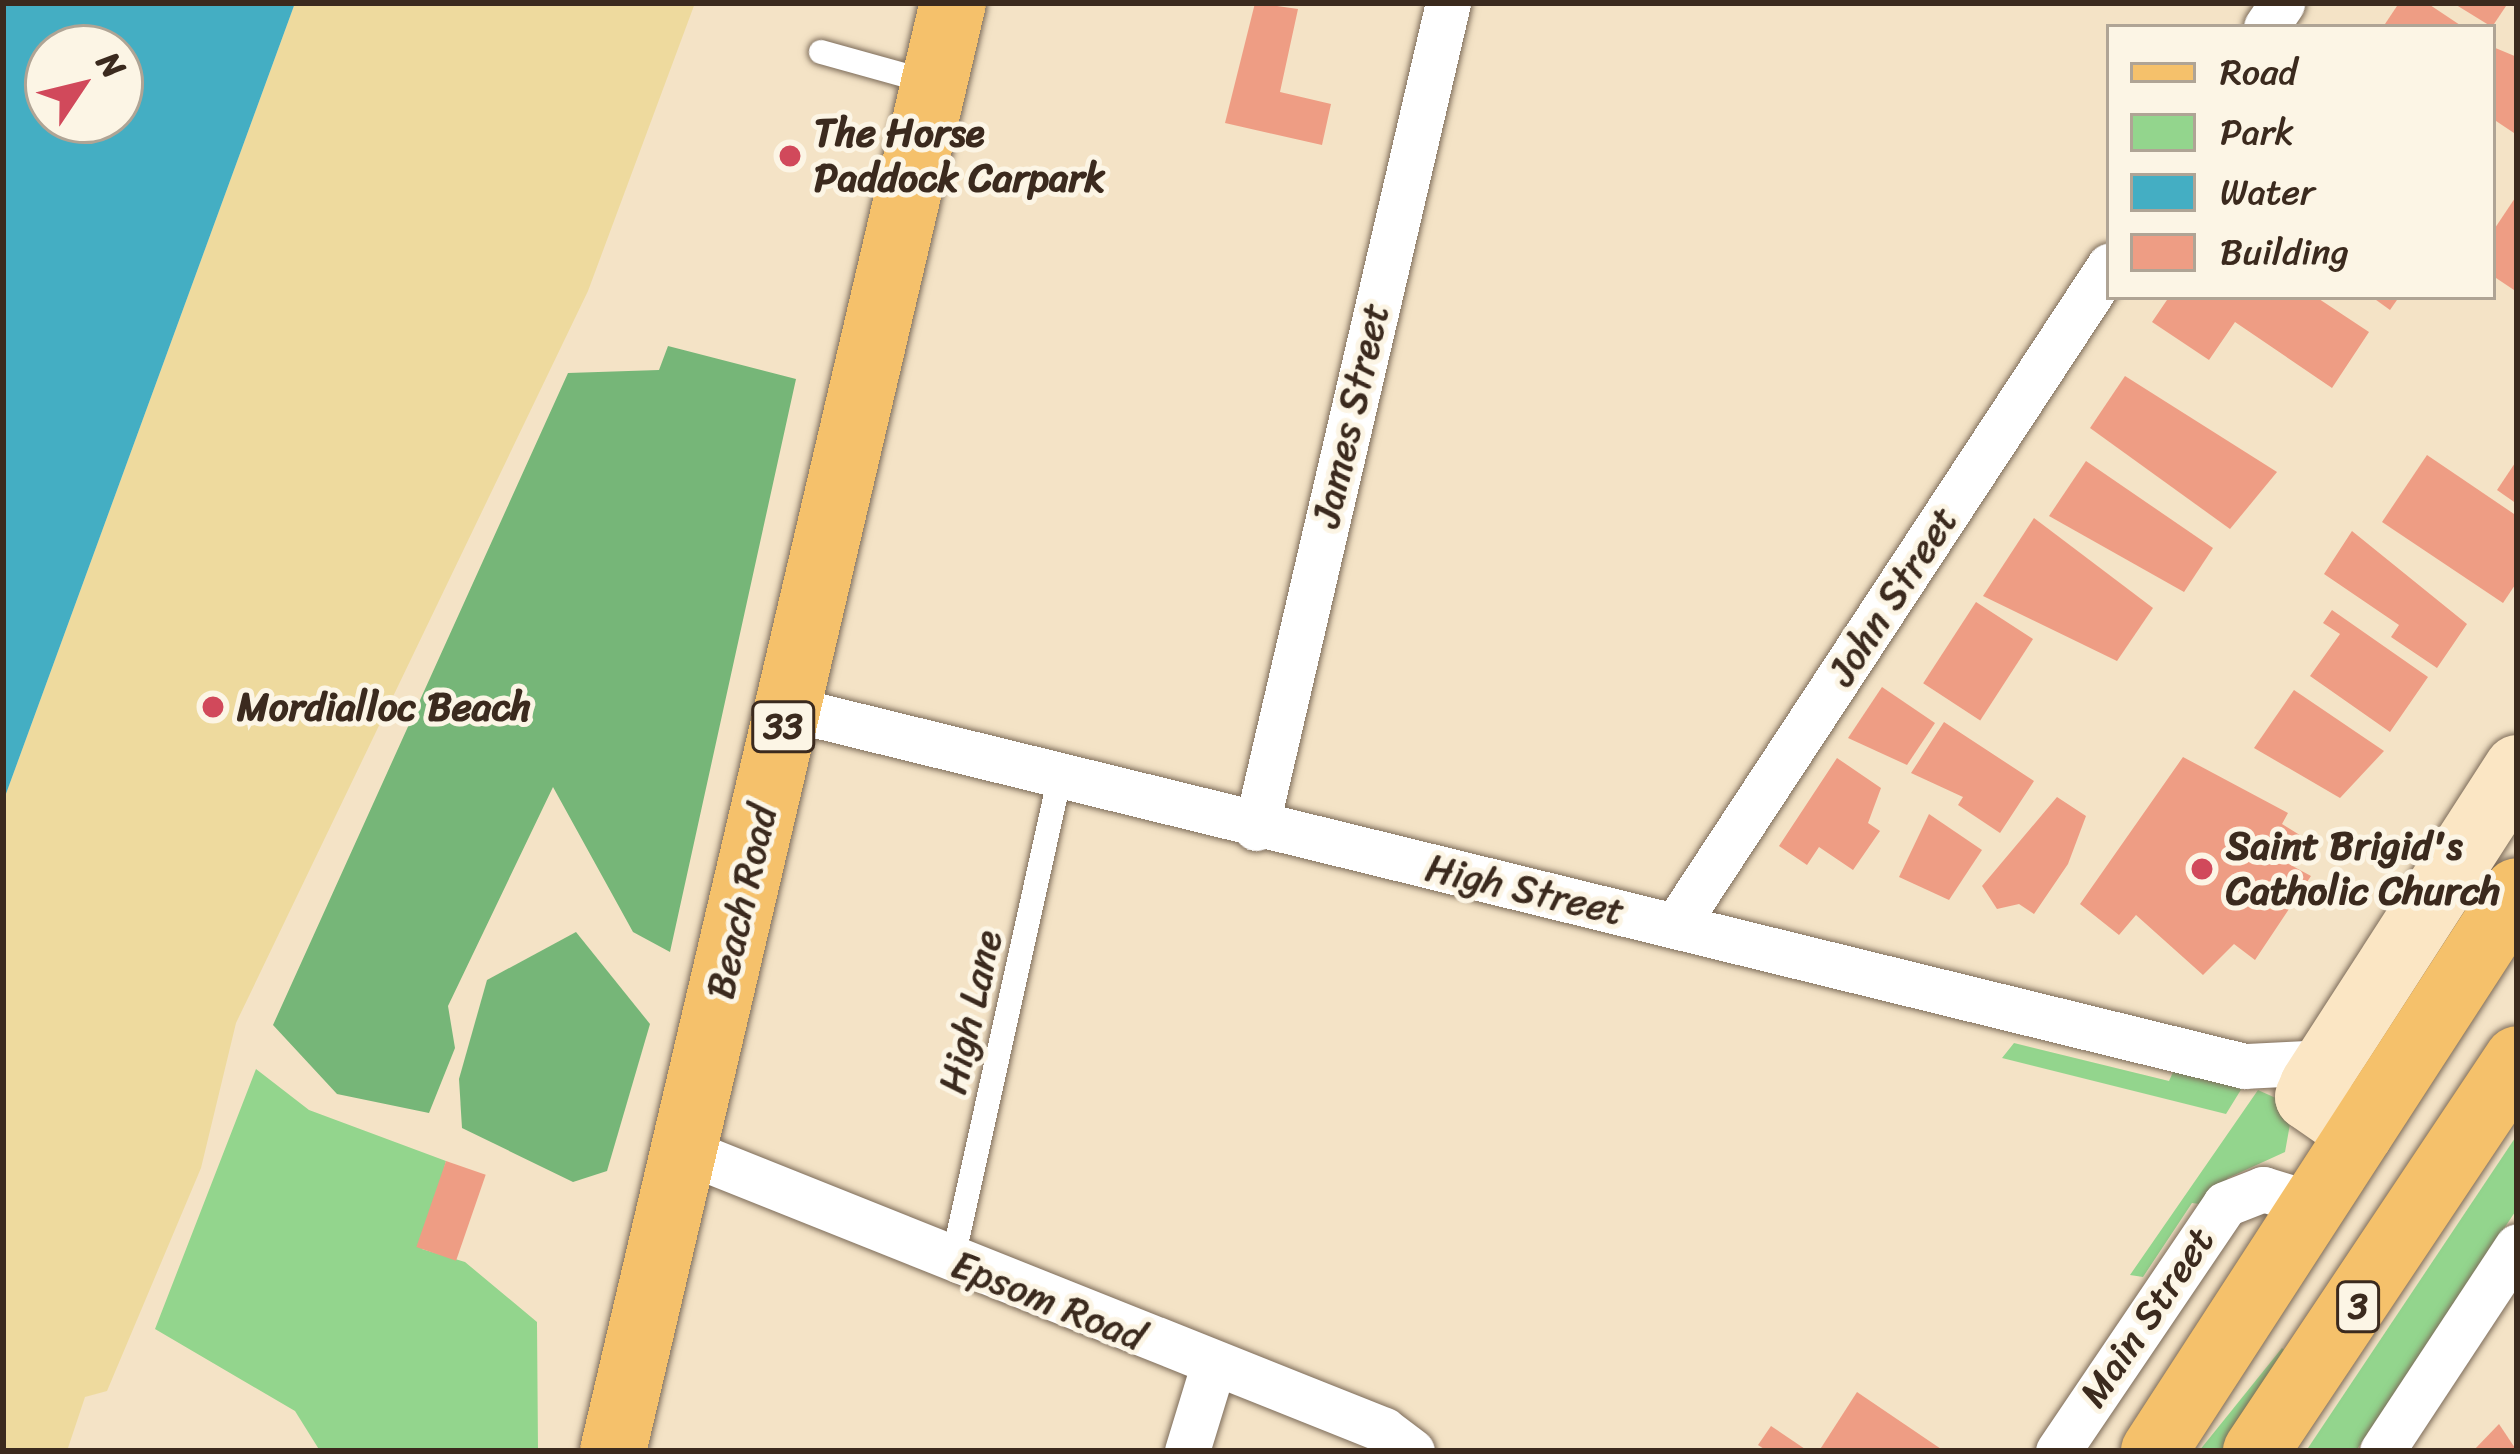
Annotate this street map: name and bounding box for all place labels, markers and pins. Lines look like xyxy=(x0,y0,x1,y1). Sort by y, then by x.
place label: The Horse Paddock Carpark xyxy=(814,111,1105,202)
marker: The Horse Paddock Carpark xyxy=(777,143,803,169)
place label: Mordialloc Beach xyxy=(237,684,531,730)
marker: Mordialloc Beach xyxy=(200,694,226,720)
place label: Saint Brigid's Catholic Church xyxy=(2226,824,2500,915)
marker: Saint Brigid's Catholic Church xyxy=(2189,856,2215,882)

